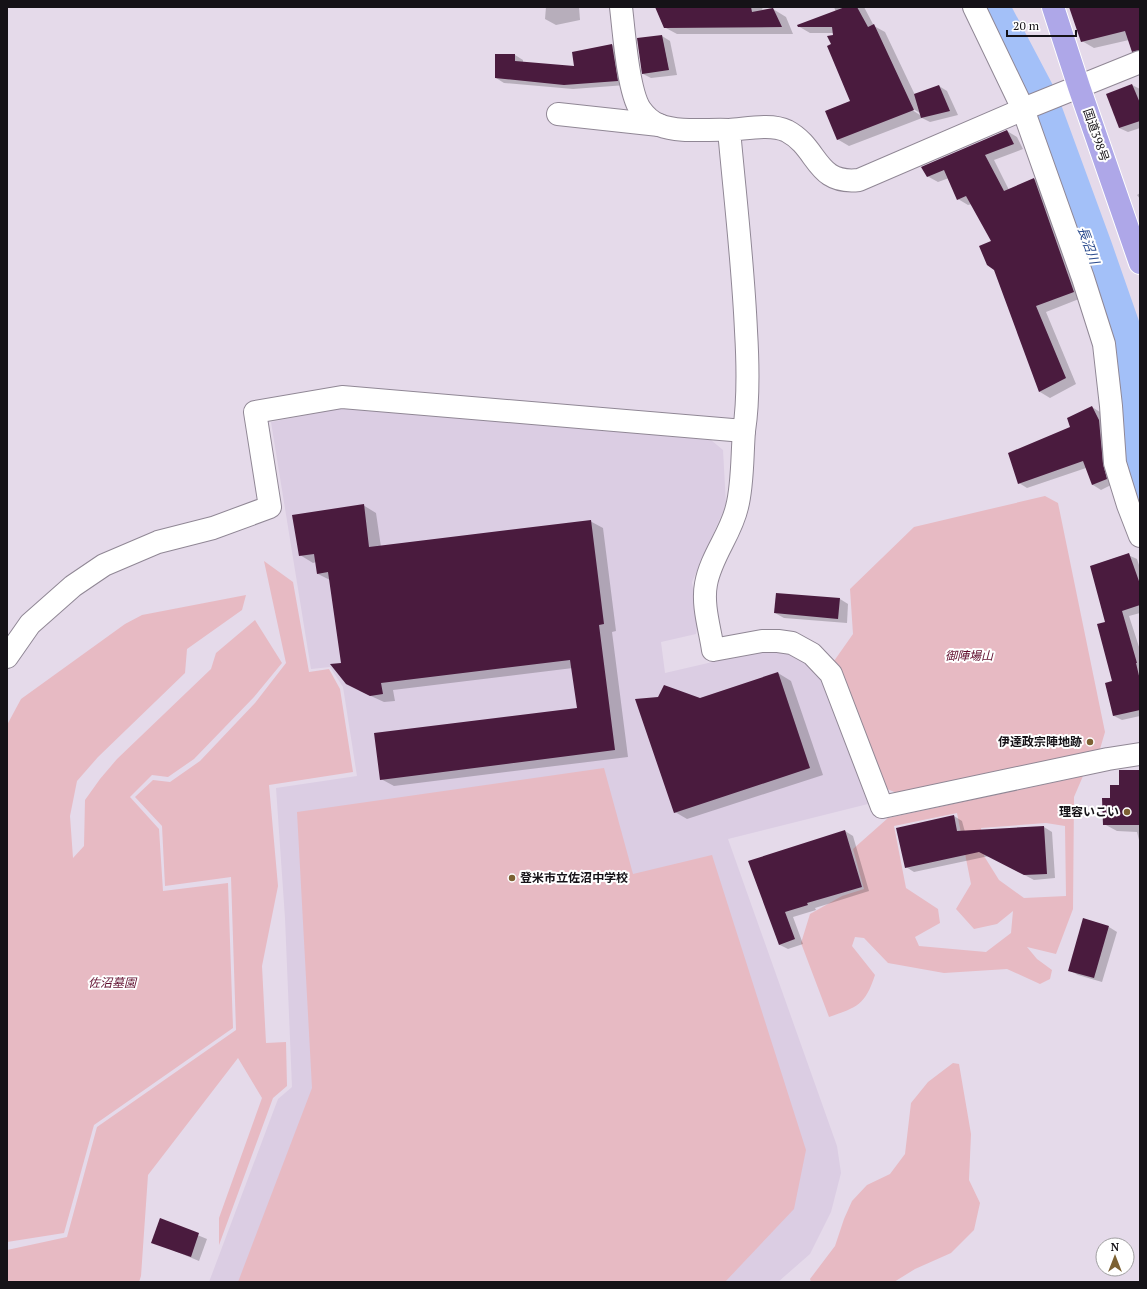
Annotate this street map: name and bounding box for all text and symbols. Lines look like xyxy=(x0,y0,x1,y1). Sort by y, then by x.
scale bar xyxy=(1007,12,1076,38)
text: 20 m xyxy=(1013,18,1040,33)
street label: 国道398号 xyxy=(1080,106,1113,163)
water label: 長沼川 xyxy=(1074,224,1105,268)
park label: 御陣場山 xyxy=(945,648,994,663)
place label: 伊達政宗陣地跡 xyxy=(998,734,1082,749)
marker: 伊達政宗陣地跡 xyxy=(1085,737,1095,747)
place label: 理容いこい xyxy=(1059,804,1119,819)
marker: 理容いこい xyxy=(1122,807,1132,817)
place label: 登米市立佐沼中学校 xyxy=(520,870,628,885)
marker: 登米市立佐沼中学校 xyxy=(507,873,517,883)
park label: 佐沼墓園 xyxy=(88,975,138,990)
north arrow xyxy=(1095,1237,1135,1277)
text: N xyxy=(1111,1240,1120,1254)

